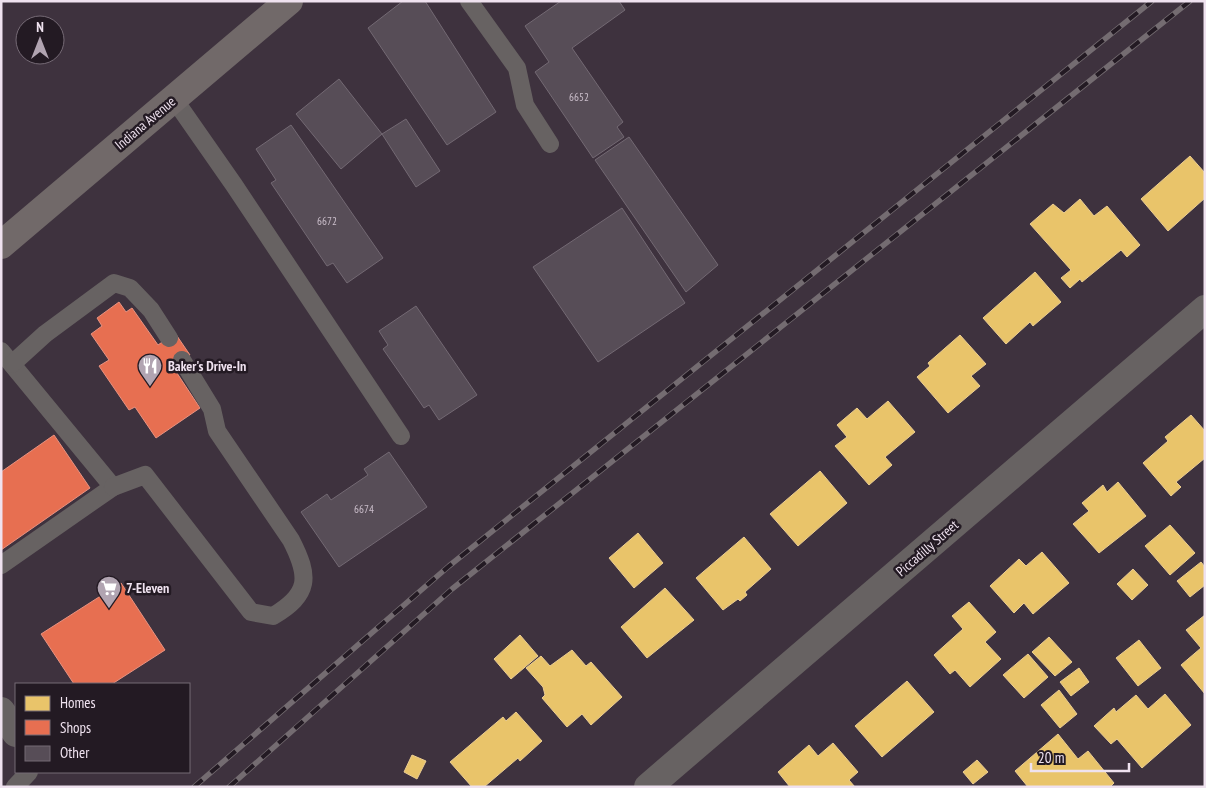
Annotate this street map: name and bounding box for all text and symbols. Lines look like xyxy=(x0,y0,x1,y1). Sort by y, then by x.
north arrow xyxy=(15,15,65,65)
text: N xyxy=(36,18,44,36)
house number: 6652 xyxy=(569,90,589,104)
street label: Indiana Avenue xyxy=(111,92,179,154)
house number: 6672 xyxy=(317,214,337,228)
restaurant icon: Baker's Drive-In xyxy=(137,353,163,387)
place label: Baker's Drive-In xyxy=(168,357,246,375)
house number: 6674 xyxy=(354,502,374,516)
street label: Piccadilly Street xyxy=(892,516,962,580)
supermarket icon: 7-Eleven xyxy=(96,575,122,609)
place label: 7-Eleven xyxy=(126,579,169,597)
legend xyxy=(15,683,190,773)
text: Homes xyxy=(60,693,96,712)
text: Shops xyxy=(60,718,91,737)
scale bar xyxy=(1031,740,1128,772)
text: Other xyxy=(60,743,90,762)
text: 20 m xyxy=(1038,748,1064,767)

